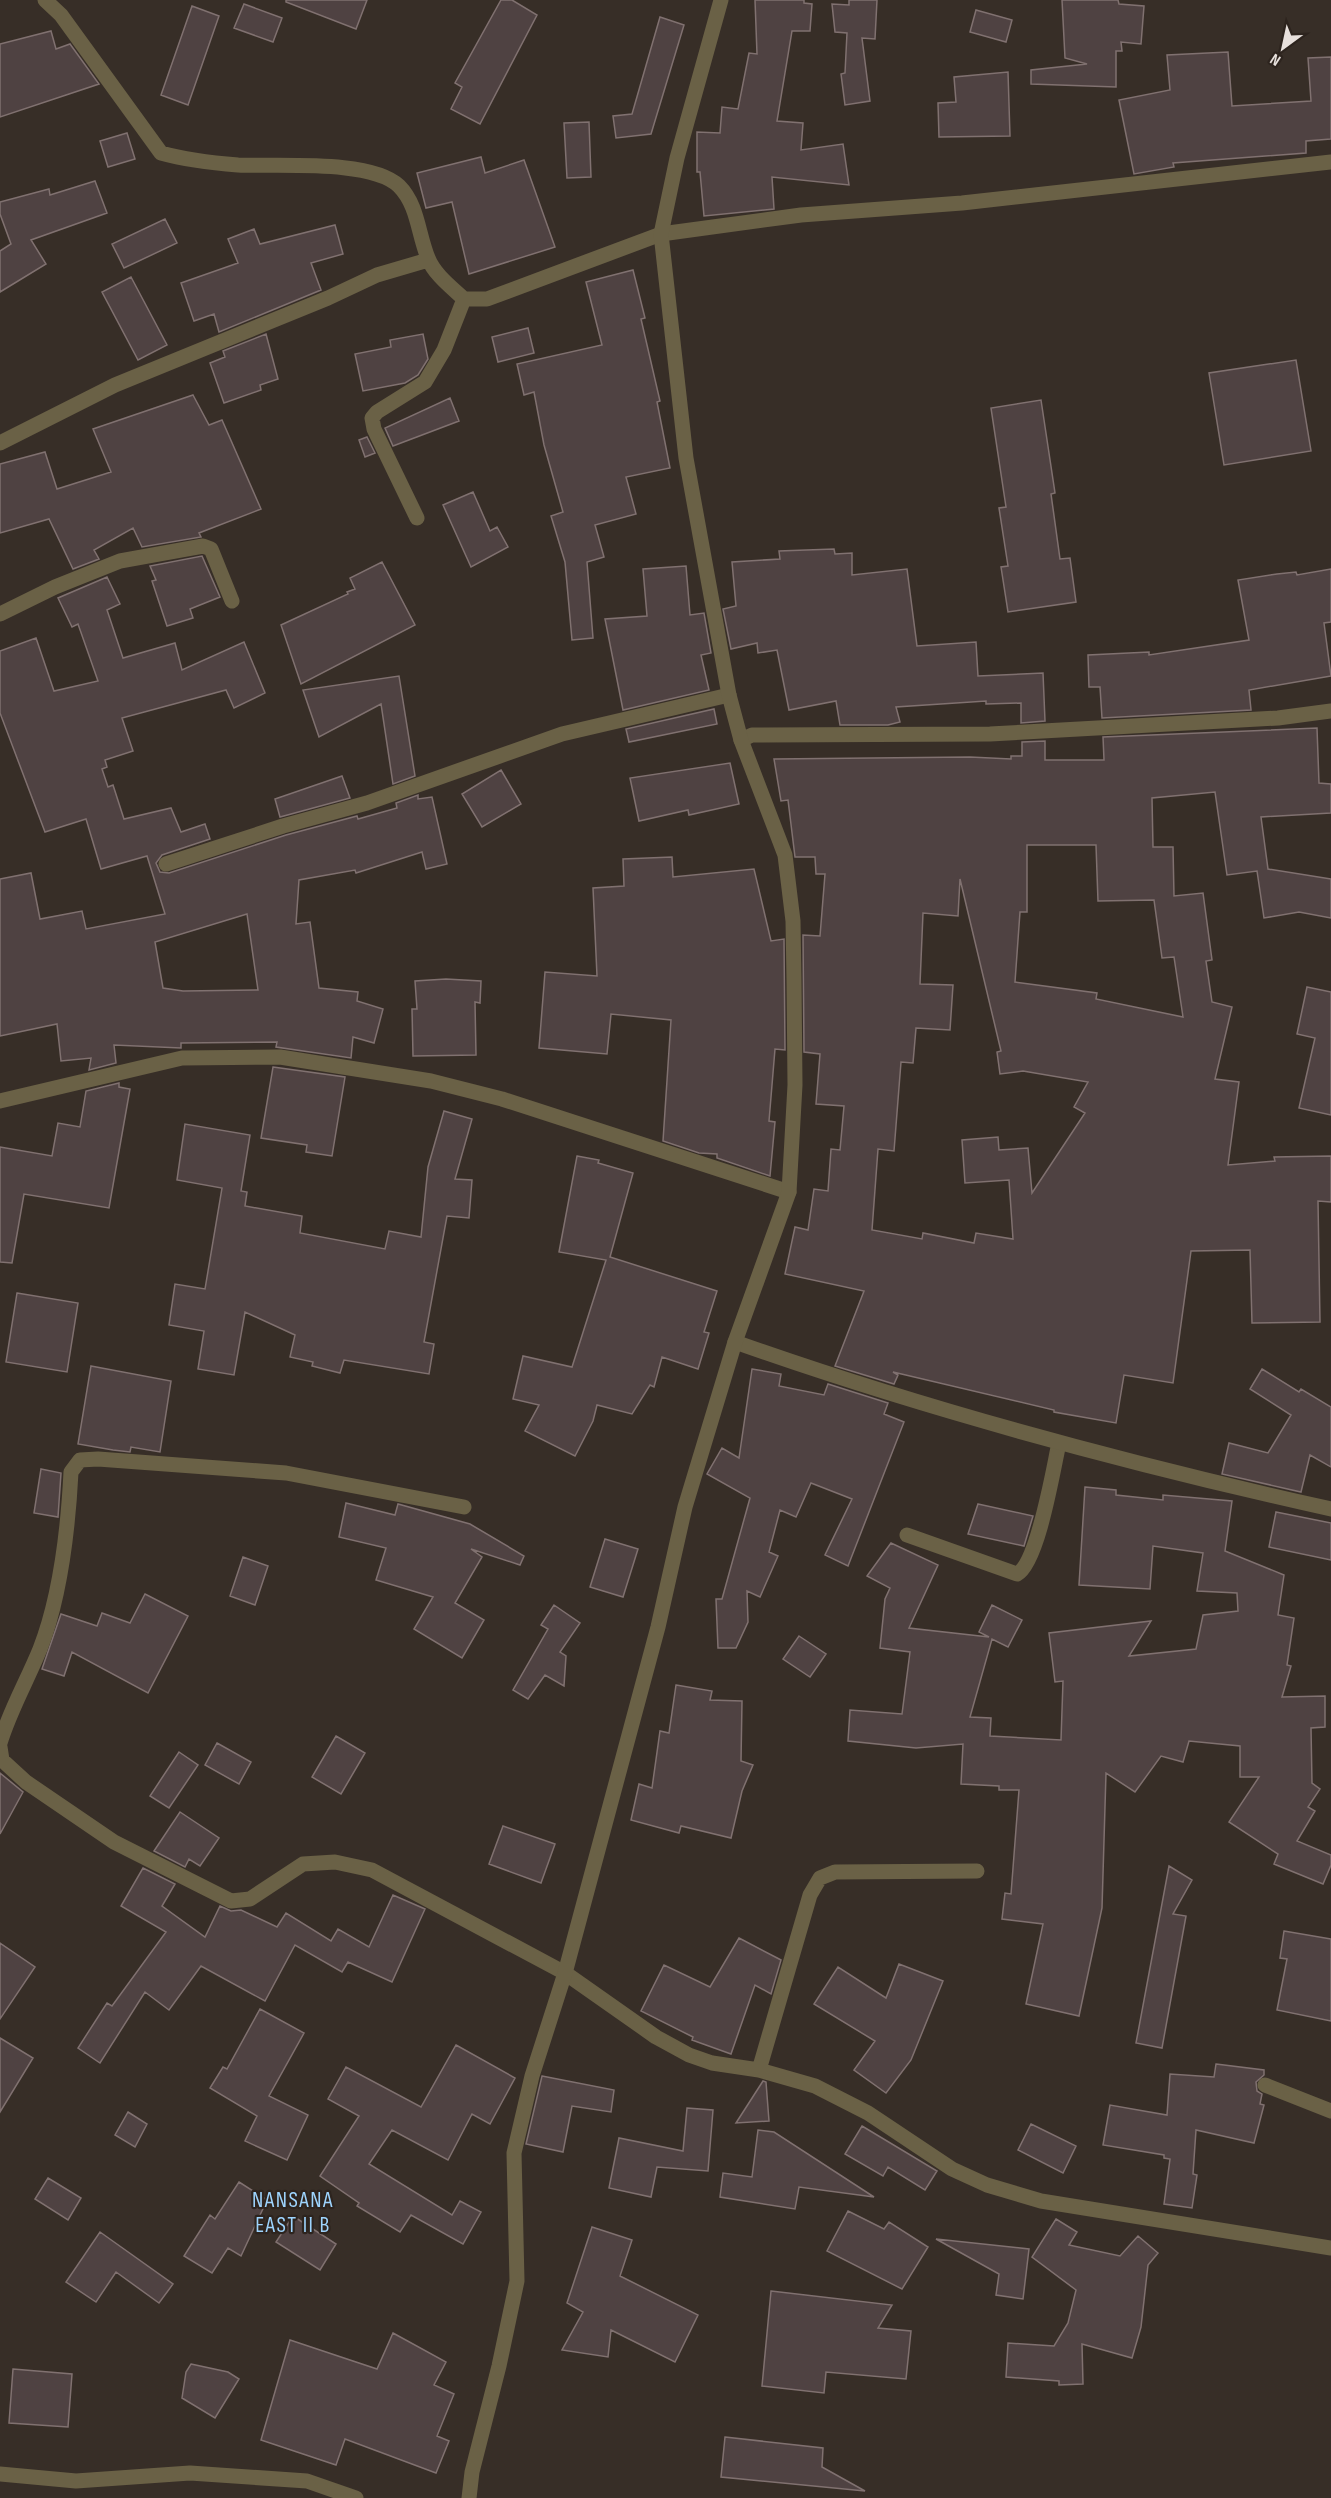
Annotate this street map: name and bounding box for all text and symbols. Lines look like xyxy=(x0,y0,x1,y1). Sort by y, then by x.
north arrow xyxy=(1253,18,1313,78)
text: N xyxy=(1267,49,1284,70)
district label: NANSANA EAST II B xyxy=(252,2187,334,2239)

